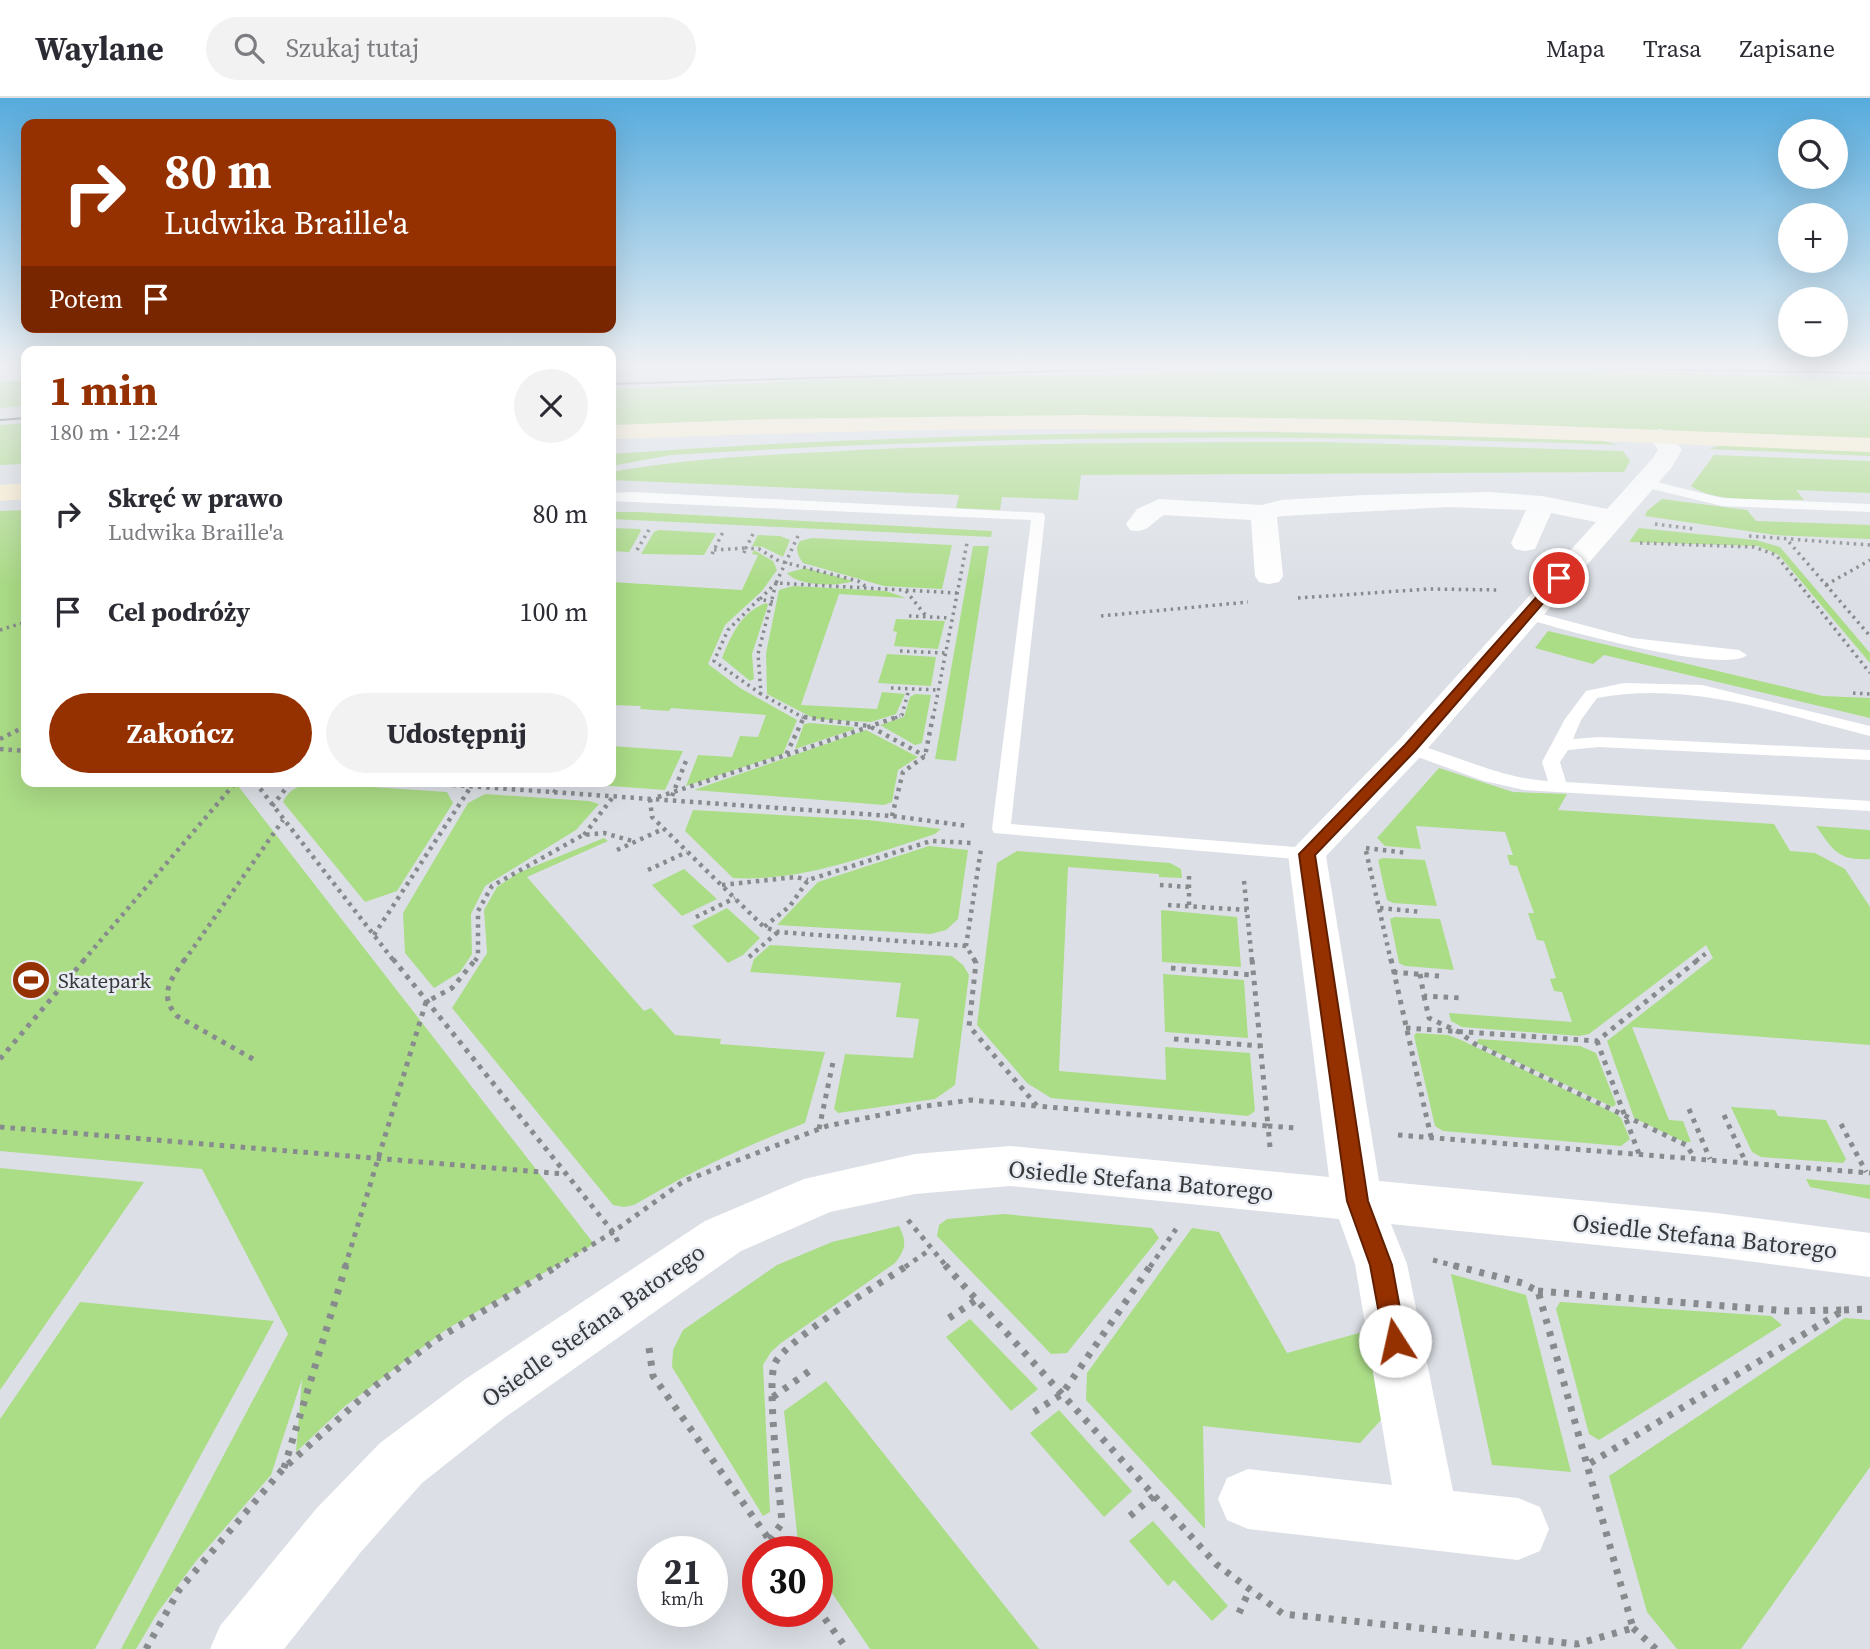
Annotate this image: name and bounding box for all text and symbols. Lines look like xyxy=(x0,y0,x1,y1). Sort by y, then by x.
search box xyxy=(206,17,696,80)
text: Waylane xyxy=(35,26,164,71)
icon: search xyxy=(230,29,268,67)
text: Szukaj tutaj xyxy=(286,30,419,66)
text: Mapa xyxy=(1546,32,1605,65)
text: Trasa xyxy=(1643,32,1702,65)
text: Zapisane xyxy=(1740,32,1835,65)
map controls xyxy=(1778,119,1848,357)
button: search xyxy=(1778,119,1848,189)
text: 80 m xyxy=(164,137,272,204)
icon: right xyxy=(49,147,140,238)
text: Ludwika Braille'a xyxy=(164,201,409,245)
button: + xyxy=(1778,203,1848,273)
icon: arrive xyxy=(137,280,175,318)
text: Potem xyxy=(49,281,123,317)
button: − xyxy=(1778,287,1848,357)
text: 1 min xyxy=(49,361,158,419)
button: close xyxy=(514,369,588,443)
text: 180 m · 12:24 xyxy=(49,416,180,448)
text: Skręć w prawo xyxy=(108,480,283,516)
icon: right xyxy=(49,495,87,533)
text: 80 m xyxy=(533,496,588,532)
text: Ludwika Braille'a xyxy=(108,516,284,548)
pin xyxy=(1529,548,1589,608)
icon: arrive xyxy=(1540,559,1578,597)
icon: arrive xyxy=(49,593,87,631)
text: Cel podróży xyxy=(108,594,250,630)
text: 100 m xyxy=(520,594,588,630)
button: Zakończ xyxy=(49,693,312,773)
button: Udostępnij xyxy=(326,693,588,773)
sports icon: Skatepark xyxy=(10,959,52,1001)
place label: Skatepark xyxy=(58,966,152,995)
street label: Osiedle Stefana Batorego xyxy=(1007,1152,1275,1208)
street label: Osiedle Stefana Batorego xyxy=(1571,1206,1839,1266)
street label: Osiedle Stefana Batorego xyxy=(475,1235,711,1415)
position arrow xyxy=(1358,1304,1432,1378)
speed limit sign: 30 xyxy=(742,1536,833,1627)
text: 21 xyxy=(664,1548,701,1596)
text: km/h xyxy=(661,1586,704,1611)

